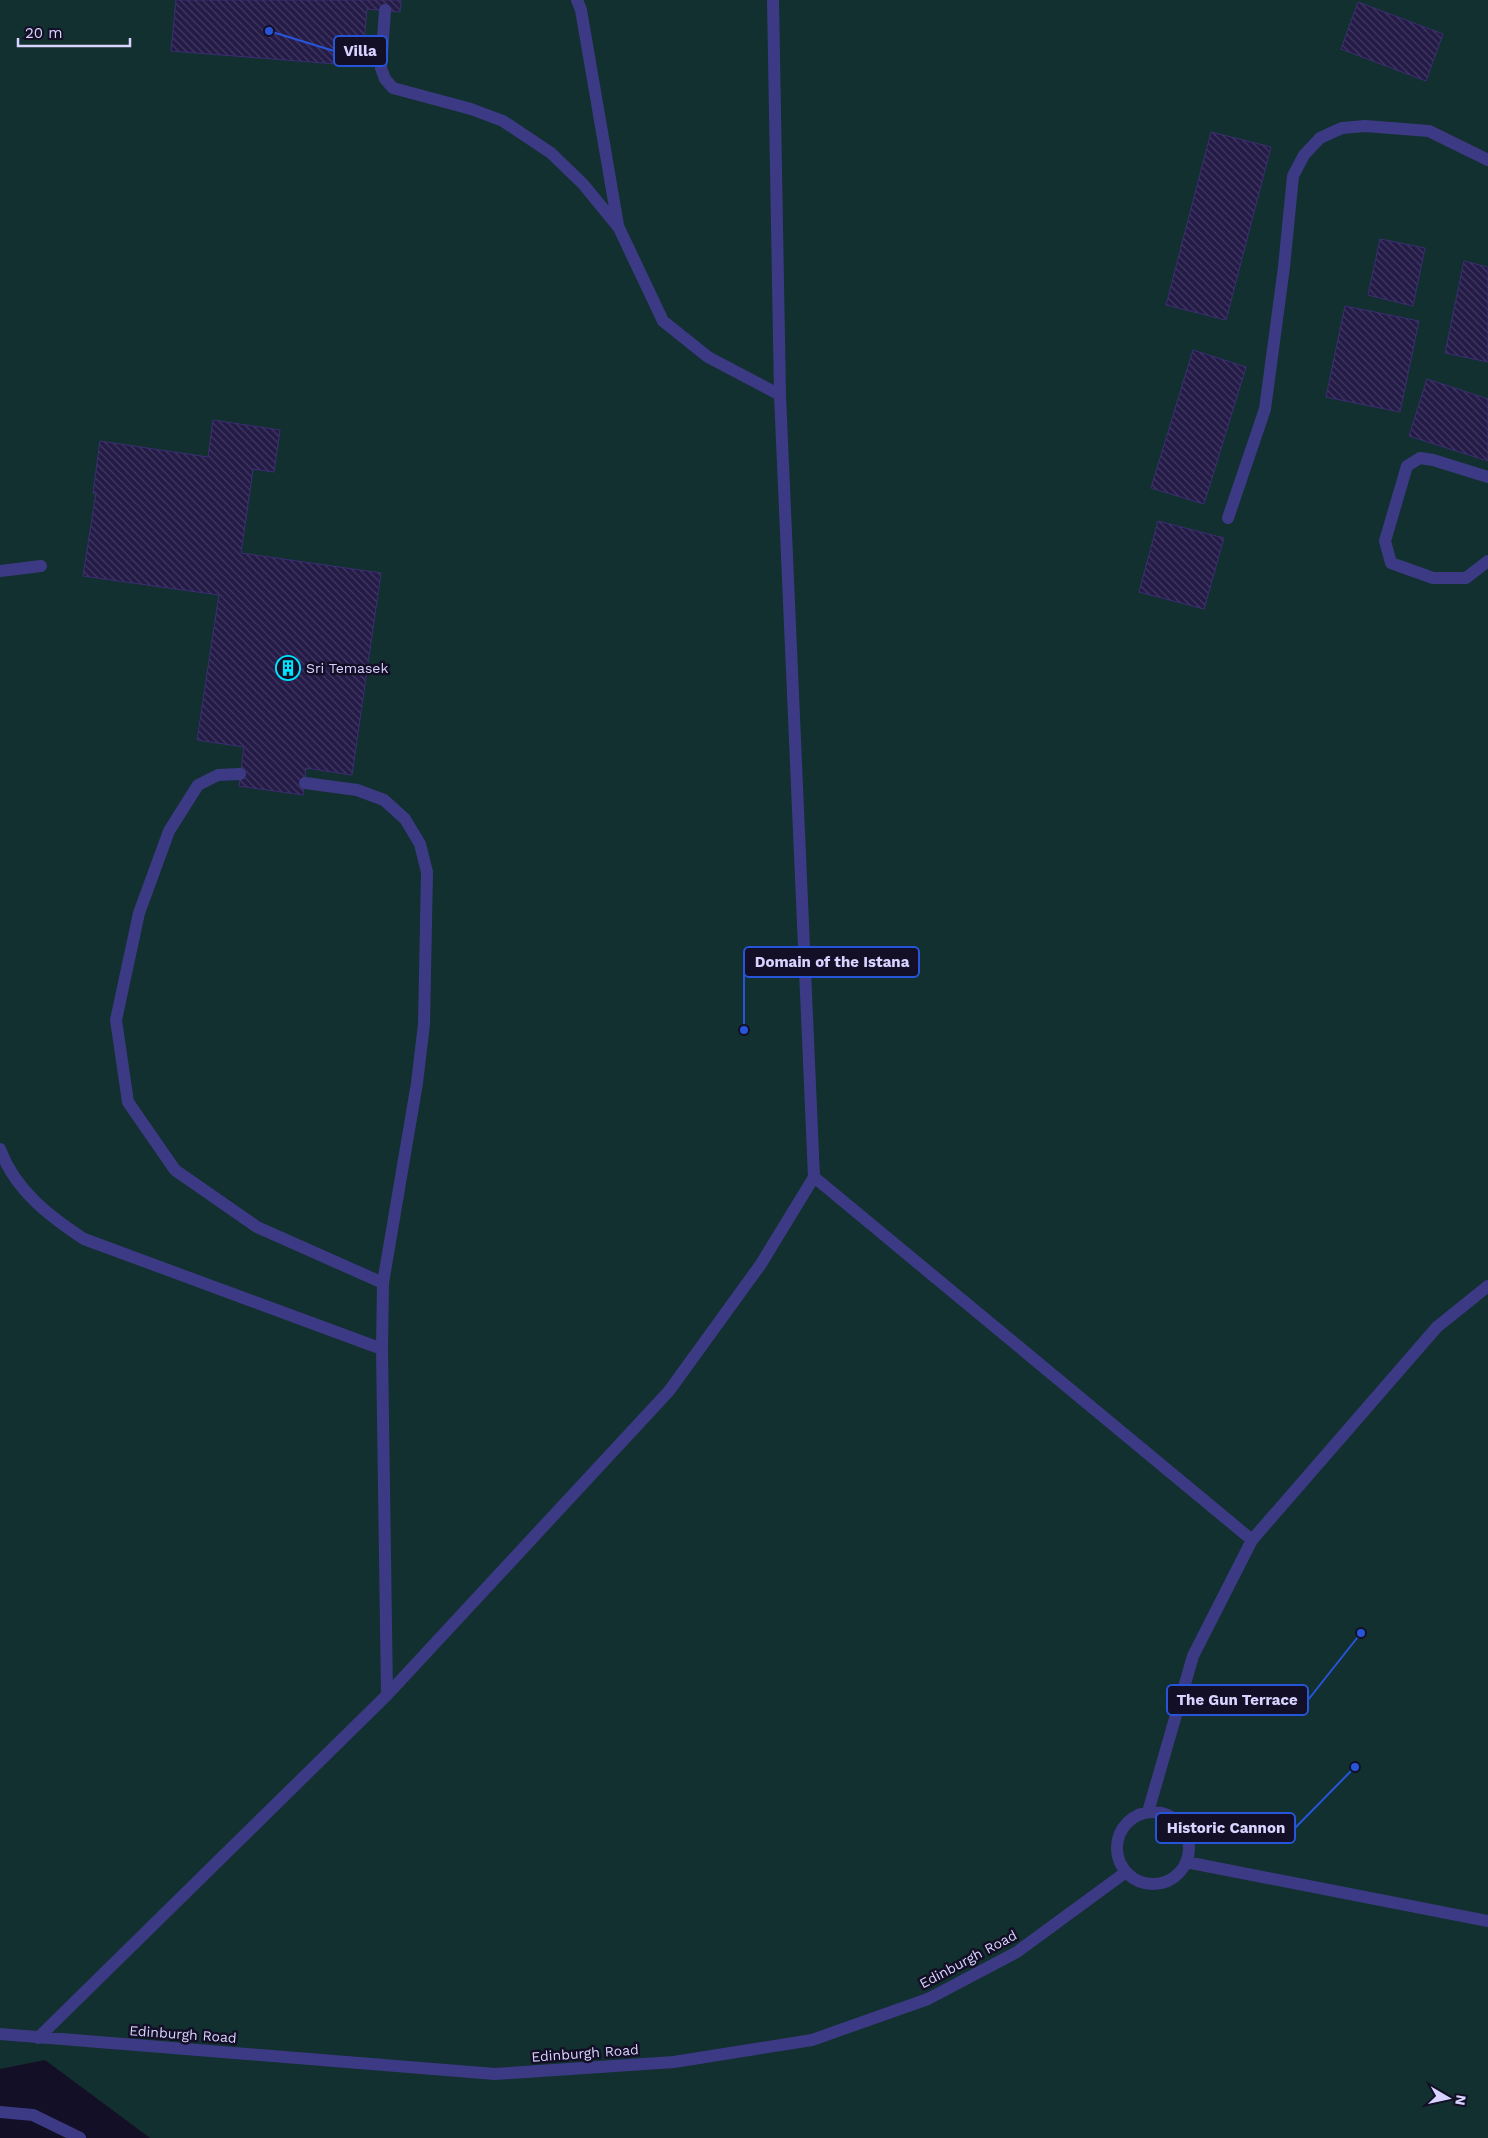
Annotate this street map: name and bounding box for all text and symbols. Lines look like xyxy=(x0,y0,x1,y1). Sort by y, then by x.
scale bar xyxy=(18,15,130,47)
text: 20 m xyxy=(25,24,63,42)
callout: Villa xyxy=(334,36,387,66)
text: Villa xyxy=(343,42,377,60)
building icon: Sri Temasek xyxy=(275,655,301,681)
place label: Sri Temasek xyxy=(306,660,388,676)
callout: Domain of the Istana xyxy=(744,947,919,977)
text: Domain of the Istana xyxy=(755,953,910,971)
callout: The Gun Terrace xyxy=(1167,1685,1308,1715)
text: The Gun Terrace xyxy=(1176,1691,1298,1709)
callout: Historic Cannon xyxy=(1156,1813,1295,1843)
text: Historic Cannon xyxy=(1167,1819,1285,1837)
street label: Edinburgh Road xyxy=(917,1927,1019,1991)
street label: Edinburgh Road xyxy=(129,2022,237,2046)
street label: Edinburgh Road xyxy=(531,2041,639,2065)
north arrow xyxy=(1423,2073,1473,2123)
text: N xyxy=(1452,2094,1470,2106)

